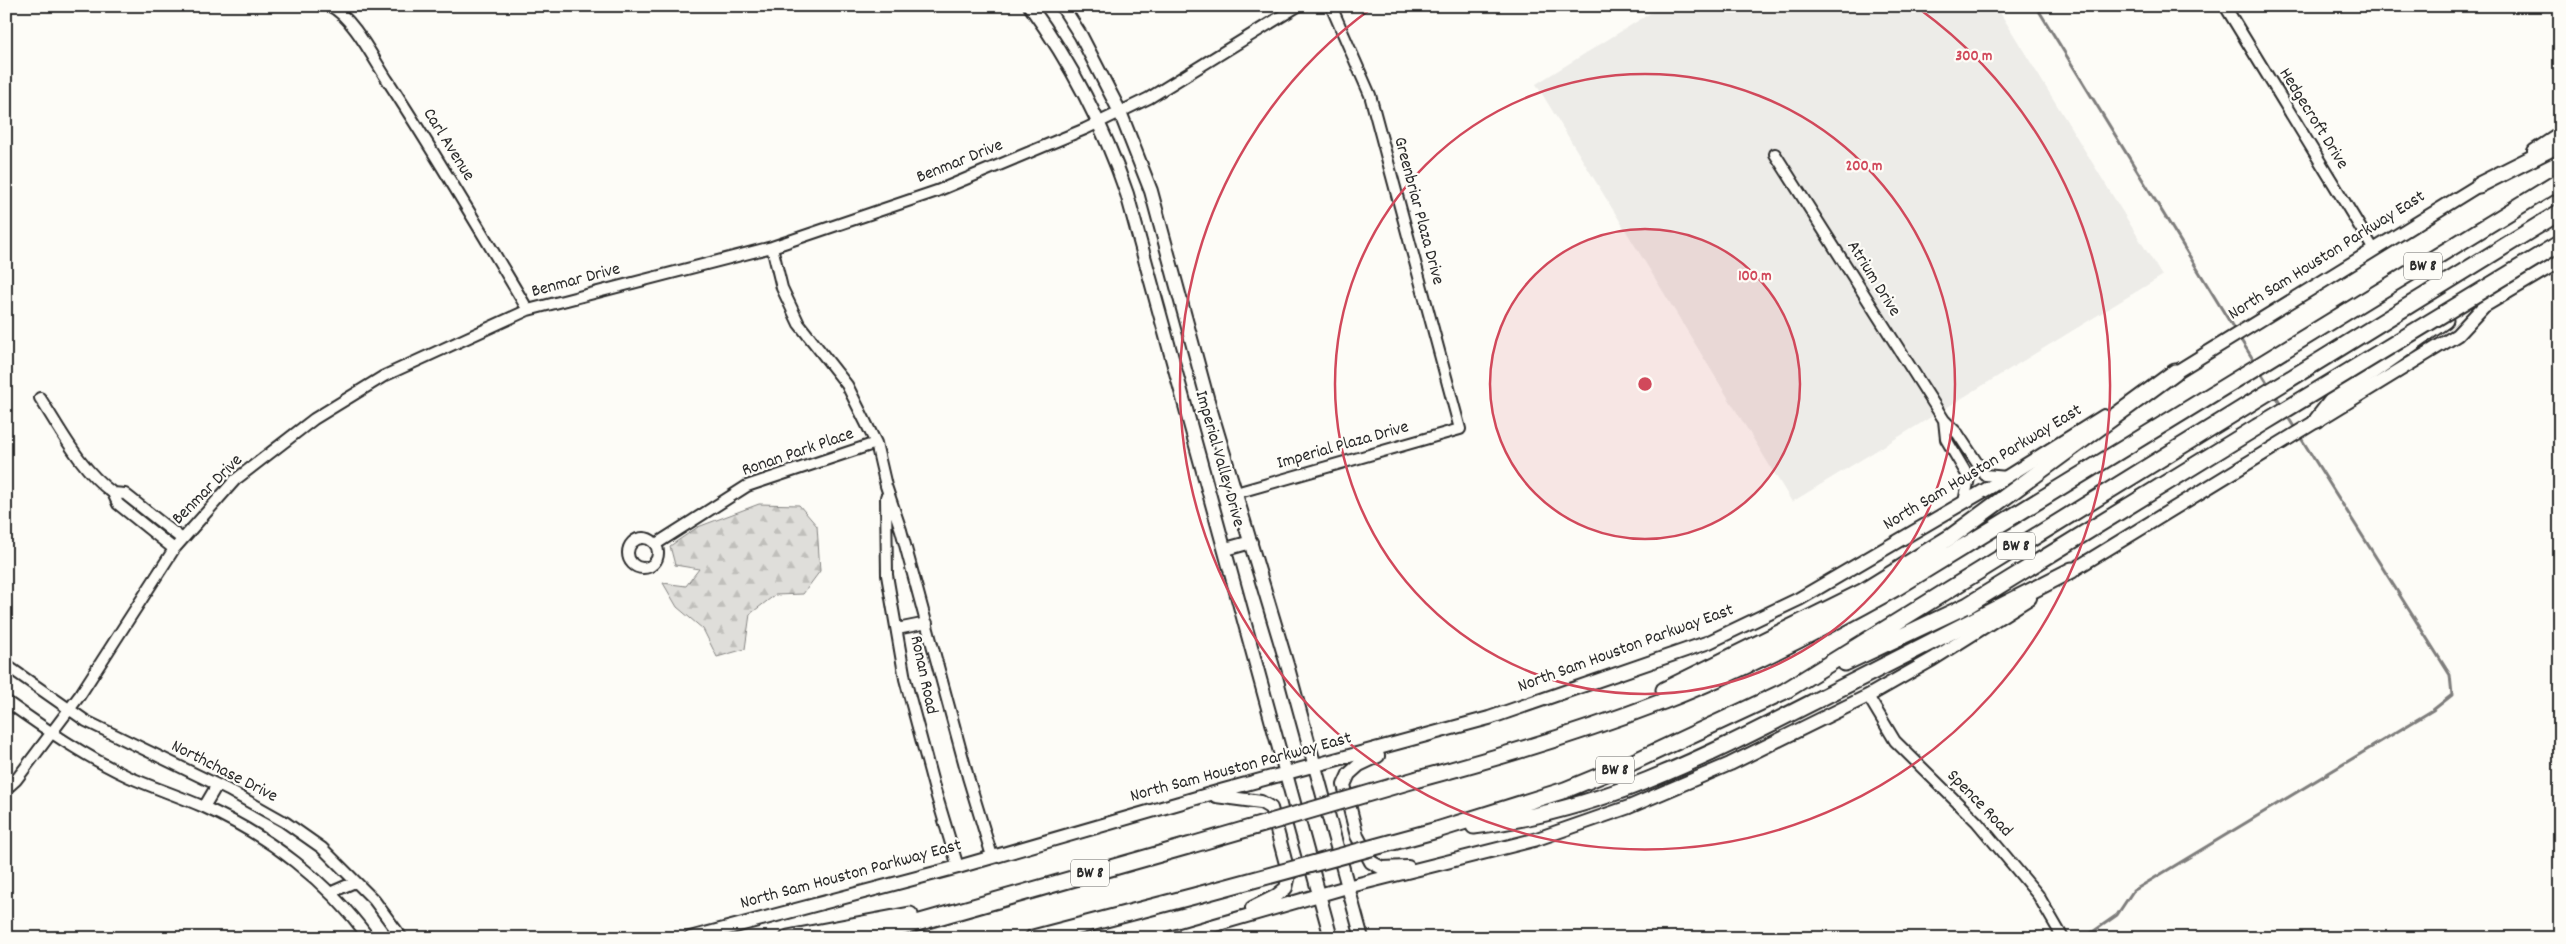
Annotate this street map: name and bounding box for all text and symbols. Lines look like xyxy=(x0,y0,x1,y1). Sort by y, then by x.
text: 300 m xyxy=(1956,46,1992,68)
street label: Hedgecroft Drive xyxy=(2272,64,2354,174)
street label: Carl Avenue xyxy=(416,104,480,186)
street label: Benmar Drive xyxy=(913,133,1007,191)
street label: Greenbriar Plaza Drive xyxy=(1386,134,1450,288)
text: 200 m xyxy=(1846,156,1882,178)
street label: North Sam Houston Parkway East xyxy=(2224,185,2431,327)
street label: Atrium Drive xyxy=(1840,236,1906,322)
road number: BW 8 xyxy=(2404,252,2442,280)
street label: Benmar Drive xyxy=(529,257,623,305)
text: 100 m xyxy=(1738,266,1772,288)
centre of rings xyxy=(1636,375,1654,393)
street label: Imperial Valley Drive xyxy=(1188,388,1250,530)
street label: North Sam Houston Parkway East xyxy=(1879,398,2087,537)
street label: Imperial Plaza Drive xyxy=(1274,415,1412,477)
street label: Ronan Park Place xyxy=(739,422,857,484)
street label: Benmar Drive xyxy=(167,449,249,531)
road number: BW 8 xyxy=(1997,532,2035,560)
street label: North Sam Houston Parkway East xyxy=(1515,598,1738,700)
street label: Ronan Road xyxy=(902,633,944,717)
street label: North Sam Houston Parkway East xyxy=(1128,726,1355,810)
street label: Northchase Drive xyxy=(166,734,282,810)
road number: BW 8 xyxy=(1596,756,1634,784)
street label: Spence Road xyxy=(1940,765,2018,843)
street label: North Sam Houston Parkway East xyxy=(738,833,965,917)
road number: BW 8 xyxy=(1071,860,1109,886)

